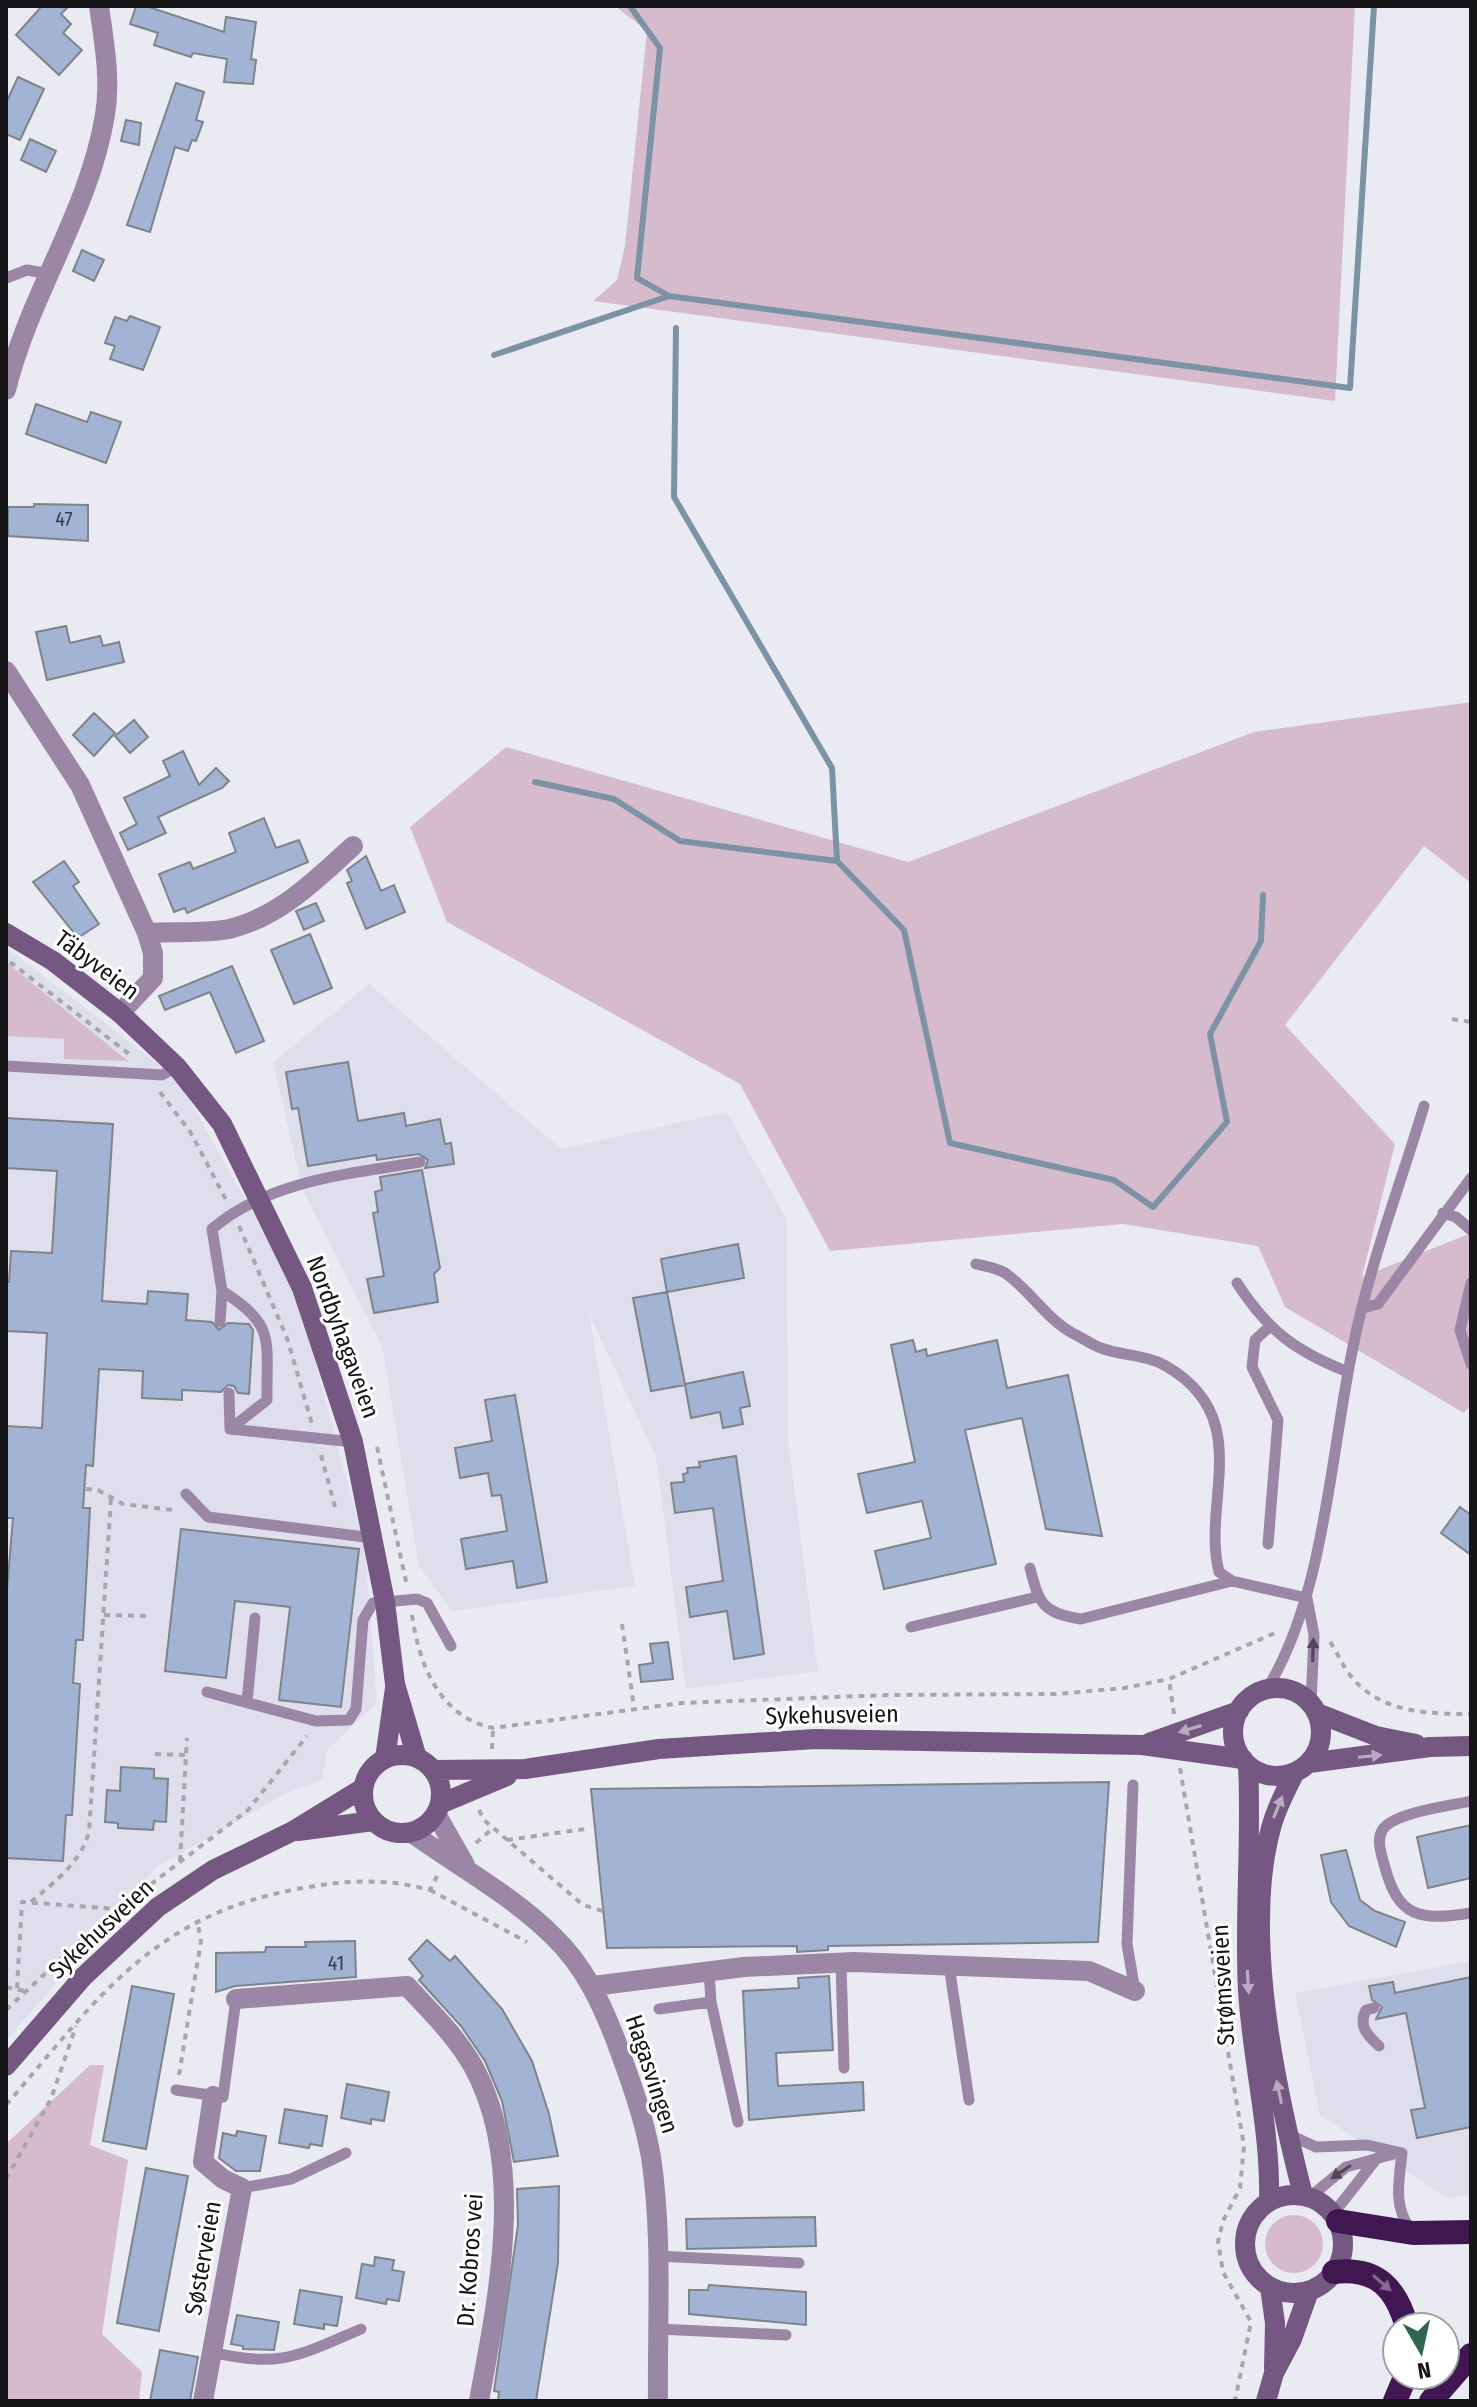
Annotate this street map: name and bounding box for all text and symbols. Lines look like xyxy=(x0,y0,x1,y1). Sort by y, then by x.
house number: 47 xyxy=(55,507,73,531)
street label: Täbyveien xyxy=(49,924,145,1006)
street label: Nordbyhagaveien xyxy=(301,1252,385,1422)
one-way arrow xyxy=(1307,1637,1320,1662)
street label: Sykehusveien xyxy=(765,1700,899,1730)
one-way arrow xyxy=(1178,1723,1202,1736)
one-way arrow xyxy=(1358,1749,1383,1762)
one-way arrow xyxy=(1272,1795,1285,1819)
street label: Sykehusveien xyxy=(43,1873,159,1985)
street label: Strømsveien xyxy=(1206,1924,1240,2046)
house number: 41 xyxy=(328,1951,344,1975)
one-way arrow xyxy=(1241,1970,1254,1995)
street label: Hagasvingen xyxy=(620,2011,684,2137)
one-way arrow xyxy=(1272,2079,1285,2104)
one-way arrow xyxy=(1330,2165,1351,2180)
street label: Dr. Kobros vei xyxy=(451,2192,489,2328)
street label: Søsterveien xyxy=(179,2199,227,2317)
one-way arrow xyxy=(1372,2274,1392,2291)
north arrow xyxy=(1381,2311,1461,2391)
text: N xyxy=(1415,2356,1433,2385)

